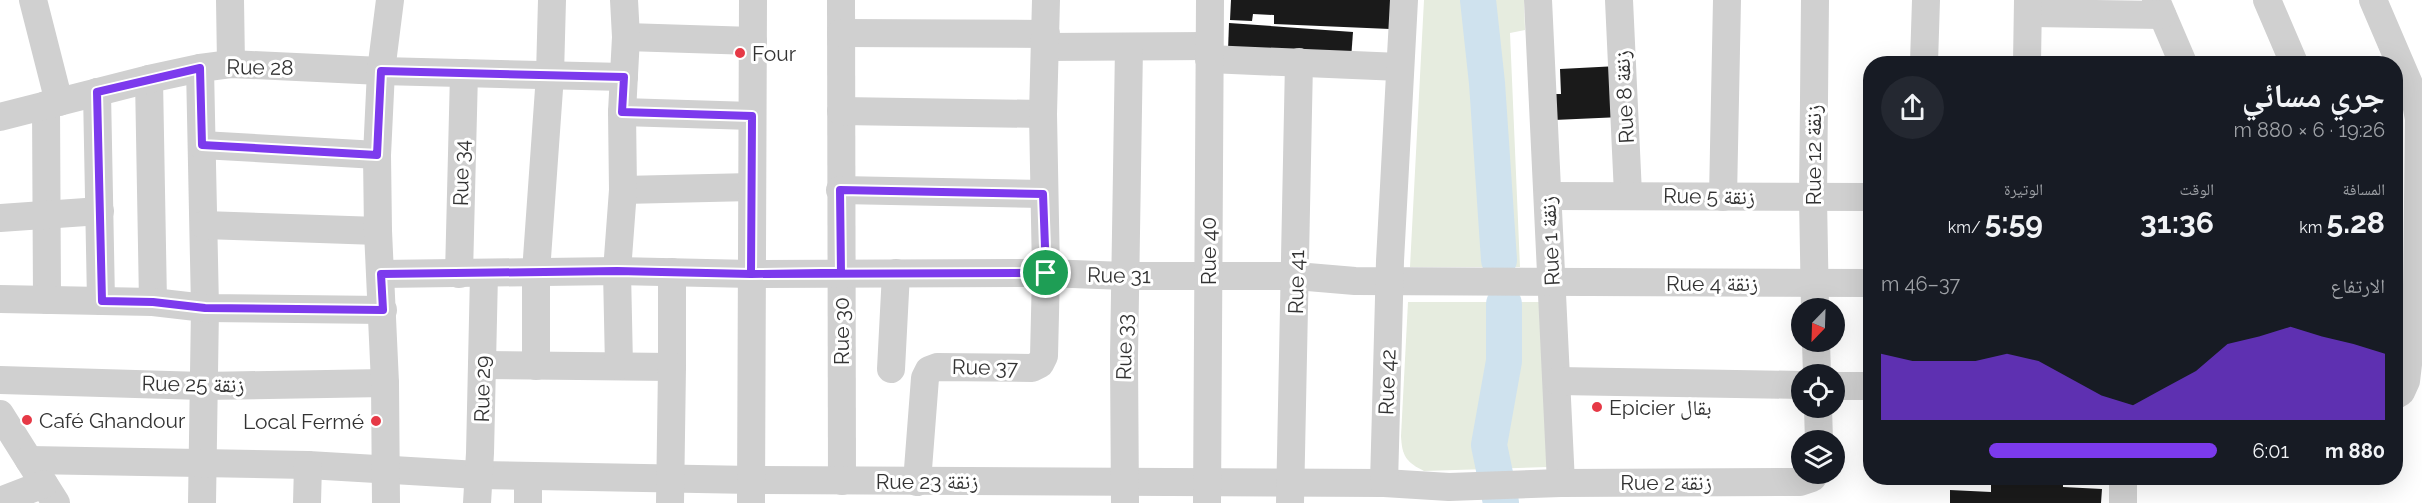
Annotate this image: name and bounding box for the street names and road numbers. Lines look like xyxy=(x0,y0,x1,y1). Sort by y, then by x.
street label: Rue 8 زنقة xyxy=(1609,50,1639,144)
street label: Rue 28 xyxy=(226,54,294,80)
street label: Rue 12 زنقة xyxy=(1801,105,1826,205)
street label: Rue 34 xyxy=(448,140,474,206)
street label: Rue 5 زنقة xyxy=(1663,183,1755,209)
street label: Rue 1 زنقة xyxy=(1535,196,1565,286)
street label: Rue 40 xyxy=(1196,217,1221,285)
street label: Rue 41 xyxy=(1283,250,1309,314)
street label: Rue 31 xyxy=(1087,262,1151,288)
street label: Rue 4 زنقة xyxy=(1666,271,1758,296)
street label: Rue 30 xyxy=(829,297,854,365)
street label: Rue 33 xyxy=(1111,314,1137,380)
street label: Rue 42 xyxy=(1373,349,1401,415)
street label: Rue 37 xyxy=(952,354,1019,380)
street label: Rue 29 xyxy=(469,355,495,423)
street label: Rue 25 زنقة xyxy=(141,371,245,397)
street label: Rue 23 زنقة xyxy=(876,469,978,494)
street label: Rue 2 زنقة xyxy=(1620,470,1712,495)

